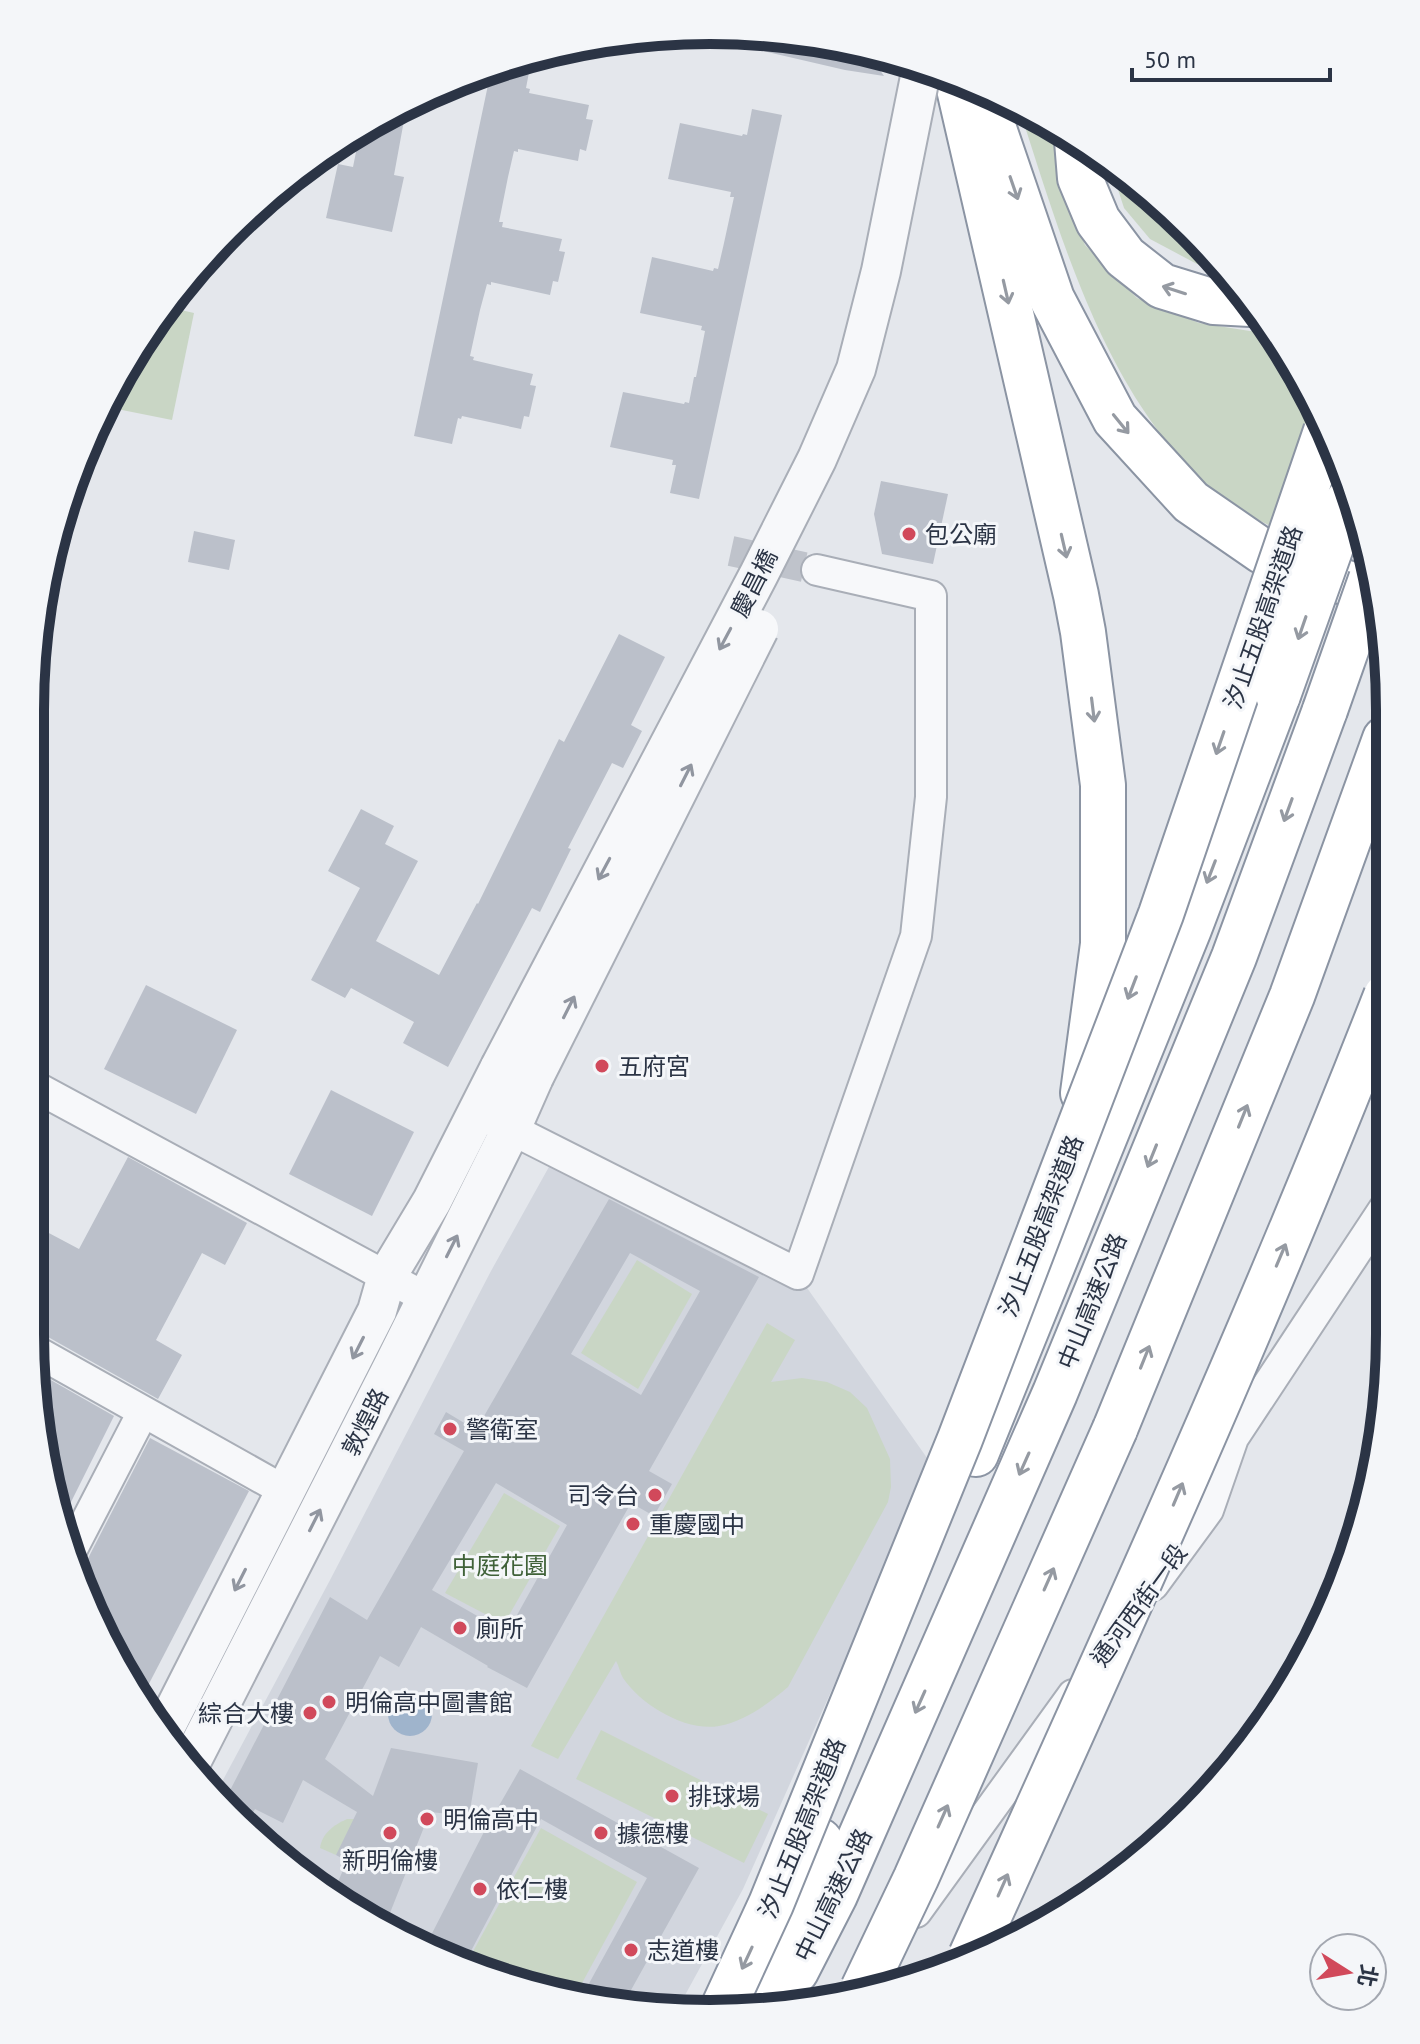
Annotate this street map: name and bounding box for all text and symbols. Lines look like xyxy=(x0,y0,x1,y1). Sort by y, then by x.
scale bar xyxy=(1132,32,1330,82)
text: 50 m xyxy=(1144,44,1196,75)
one-way arrow xyxy=(1008,176,1023,201)
one-way arrow xyxy=(999,279,1014,305)
one-way arrow xyxy=(1162,281,1187,296)
one-way arrow xyxy=(1112,413,1130,434)
place label: 包公廟 xyxy=(925,519,997,550)
street label: 汐止五股高架道路 xyxy=(1217,521,1309,713)
marker: 包公廟 xyxy=(900,525,918,543)
one-way arrow xyxy=(1058,532,1073,558)
street label: 慶昌橋 xyxy=(724,544,784,622)
one-way arrow xyxy=(1293,615,1308,640)
one-way arrow xyxy=(717,627,733,651)
one-way arrow xyxy=(1086,696,1101,722)
one-way arrow xyxy=(1211,730,1226,755)
one-way arrow xyxy=(679,764,694,788)
one-way arrow xyxy=(1280,797,1294,822)
one-way arrow xyxy=(596,857,612,881)
one-way arrow xyxy=(1203,859,1217,884)
one-way arrow xyxy=(1124,975,1138,1000)
one-way arrow xyxy=(562,996,577,1020)
place label: 五府宮 xyxy=(618,1051,690,1082)
marker: 五府宮 xyxy=(593,1057,611,1075)
one-way arrow xyxy=(1237,1104,1252,1129)
street label: 汐止五股高架道路 xyxy=(992,1131,1090,1321)
one-way arrow xyxy=(1144,1143,1158,1168)
street label: 中山高速公路 xyxy=(1051,1228,1133,1374)
one-way arrow xyxy=(445,1234,461,1258)
one-way arrow xyxy=(1274,1244,1289,1268)
one-way arrow xyxy=(349,1335,365,1359)
one-way arrow xyxy=(1138,1345,1153,1369)
street label: 敦煌路 xyxy=(335,1383,395,1461)
place label: 警衛室 xyxy=(466,1414,538,1445)
marker: 警衛室 xyxy=(441,1420,459,1438)
one-way arrow xyxy=(1015,1451,1030,1476)
place label: 司令台 xyxy=(567,1480,639,1511)
one-way arrow xyxy=(1172,1482,1187,1507)
marker: 司令台 xyxy=(646,1486,664,1504)
one-way arrow xyxy=(307,1508,323,1532)
place label: 重慶國中 xyxy=(649,1509,745,1540)
marker: 重慶國中 xyxy=(624,1515,642,1533)
street label: 通河西街一段 xyxy=(1084,1538,1194,1672)
park label: 中庭花園 xyxy=(452,1550,548,1581)
one-way arrow xyxy=(232,1567,247,1591)
one-way arrow xyxy=(1042,1567,1057,1591)
place label: 廁所 xyxy=(476,1613,524,1644)
marker: 廁所 xyxy=(451,1619,469,1637)
place label: 明倫高中圖書館 xyxy=(345,1687,513,1718)
one-way arrow xyxy=(911,1690,926,1714)
marker: 明倫高中圖書館 xyxy=(320,1693,338,1711)
place label: 綜合大樓 xyxy=(198,1698,294,1729)
marker: 綜合大樓 xyxy=(301,1704,319,1722)
street label: 汐止五股高架道路 xyxy=(752,1733,852,1923)
place label: 排球場 xyxy=(688,1781,760,1812)
marker: 排球場 xyxy=(663,1787,681,1805)
place label: 明倫高中 xyxy=(443,1804,539,1835)
one-way arrow xyxy=(937,1805,952,1829)
marker: 明倫高中 xyxy=(418,1810,436,1828)
place label: 據德樓 xyxy=(617,1818,689,1849)
street label: 中山高速公路 xyxy=(788,1823,878,1967)
marker: 新明倫樓 xyxy=(381,1824,399,1842)
marker: 據德樓 xyxy=(592,1824,610,1842)
place label: 新明倫樓 xyxy=(342,1845,438,1876)
one-way arrow xyxy=(996,1873,1011,1897)
place label: 依仁樓 xyxy=(496,1874,568,1905)
marker: 依仁樓 xyxy=(471,1880,489,1898)
north arrow xyxy=(1308,1932,1388,2012)
place label: 志道樓 xyxy=(647,1935,719,1966)
marker: 志道樓 xyxy=(622,1941,640,1959)
one-way arrow xyxy=(738,1945,753,1970)
text: 北 xyxy=(1352,1962,1383,1989)

